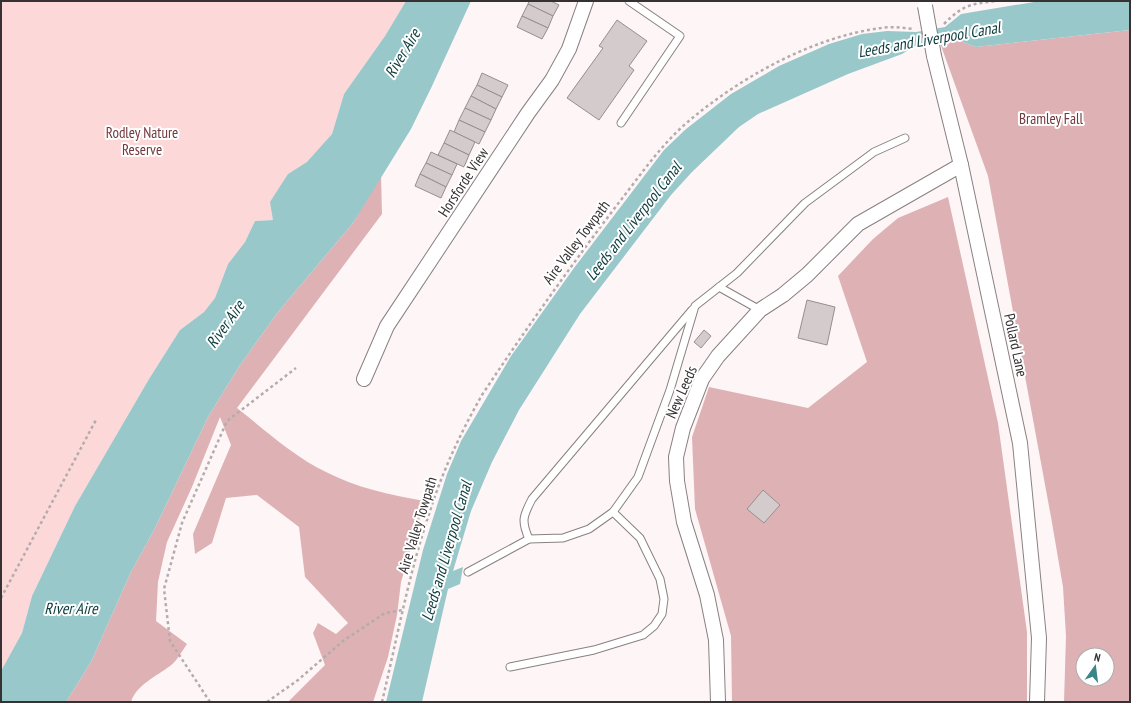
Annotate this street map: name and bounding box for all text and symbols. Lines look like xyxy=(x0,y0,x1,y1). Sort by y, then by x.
water label: Leeds and Liverpool Canal xyxy=(856,16,1003,61)
water label: River Aire xyxy=(380,24,425,81)
park label: Bramley Fall xyxy=(1019,109,1083,128)
park label: Rodley Nature Reserve xyxy=(106,123,178,159)
street label: Horsforde View xyxy=(434,144,492,220)
water label: Leeds and Liverpool Canal xyxy=(581,157,686,284)
street label: Aire Valley Towpath xyxy=(538,196,614,288)
water label: River Aire xyxy=(202,295,249,352)
street label: Pollard Lane xyxy=(1000,312,1032,378)
street label: New Leeds xyxy=(661,363,701,421)
street label: Aire Valley Towpath xyxy=(393,474,441,576)
water label: Leeds and Liverpool Canal xyxy=(416,478,476,623)
water label: River Aire xyxy=(44,598,99,618)
north arrow xyxy=(1075,647,1115,687)
text: N xyxy=(1093,650,1102,665)

